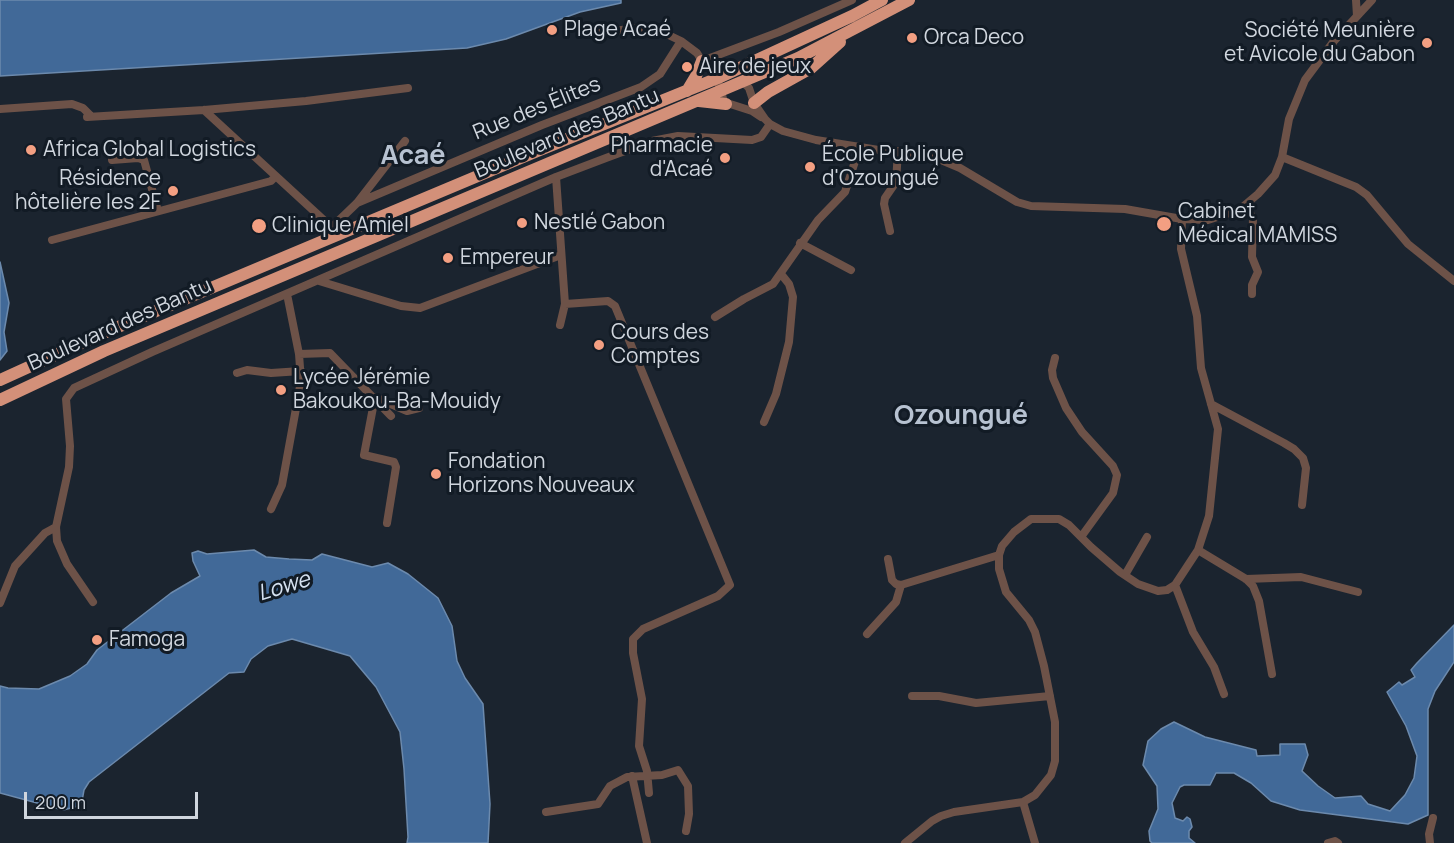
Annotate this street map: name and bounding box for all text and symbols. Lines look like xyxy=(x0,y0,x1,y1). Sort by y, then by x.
place label: Plage Acaé xyxy=(564,17,671,43)
place label: Société Meunière et Avicole du Gabon xyxy=(1224,18,1415,68)
marker: Plage Acaé xyxy=(545,23,559,37)
place label: Orca Deco xyxy=(924,25,1024,51)
marker: Orca Deco xyxy=(905,31,919,45)
marker: Société Meunière et Avicole du Gabon xyxy=(1420,36,1434,50)
place label: Aire de jeux xyxy=(699,54,811,80)
marker: Aire de jeux xyxy=(680,60,694,74)
street label: Rue des Élites xyxy=(470,72,604,146)
street label: Boulevard des Bantu xyxy=(471,84,663,184)
place label: Pharmacie d'Acaé xyxy=(611,133,713,183)
place label: Africa Global Logistics xyxy=(43,137,256,163)
district label: Acaé xyxy=(380,140,446,172)
place label: École Publique d'Ozoungué xyxy=(822,142,964,192)
marker: Africa Global Logistics xyxy=(24,143,38,157)
marker: Pharmacie d'Acaé xyxy=(718,151,732,165)
marker: École Publique d'Ozoungué xyxy=(803,160,817,174)
place label: Résidence hôtelière les 2F xyxy=(15,166,161,216)
marker: Résidence hôtelière les 2F xyxy=(166,184,180,198)
place label: Cabinet Médical MAMISS xyxy=(1178,199,1337,249)
place label: Nestlé Gabon xyxy=(534,210,665,236)
place label: Clinique Amiel xyxy=(272,213,409,239)
marker: Cabinet Médical MAMISS xyxy=(1155,215,1173,233)
marker: Nestlé Gabon xyxy=(515,216,529,230)
marker: Clinique Amiel xyxy=(250,217,268,235)
place label: Empereur xyxy=(460,245,554,271)
marker: Empereur xyxy=(441,251,455,265)
street label: Boulevard des Bantu xyxy=(24,273,216,377)
place label: Cours des Comptes xyxy=(611,320,709,370)
marker: Cours des Comptes xyxy=(592,338,606,352)
place label: Lycée Jérémie Bakoukou-Ba-Mouidy xyxy=(293,365,501,415)
marker: Lycée Jérémie Bakoukou-Ba-Mouidy xyxy=(274,383,288,397)
district label: Ozoungué xyxy=(894,400,1028,432)
place label: Fondation Horizons Nouveaux xyxy=(448,449,634,499)
marker: Fondation Horizons Nouveaux xyxy=(429,467,443,481)
water label: Lowe xyxy=(255,567,313,607)
place label: Famoga xyxy=(109,627,185,653)
marker: Famoga xyxy=(90,633,104,647)
scale bar xyxy=(27,780,201,818)
text: 200 m xyxy=(35,790,86,814)

